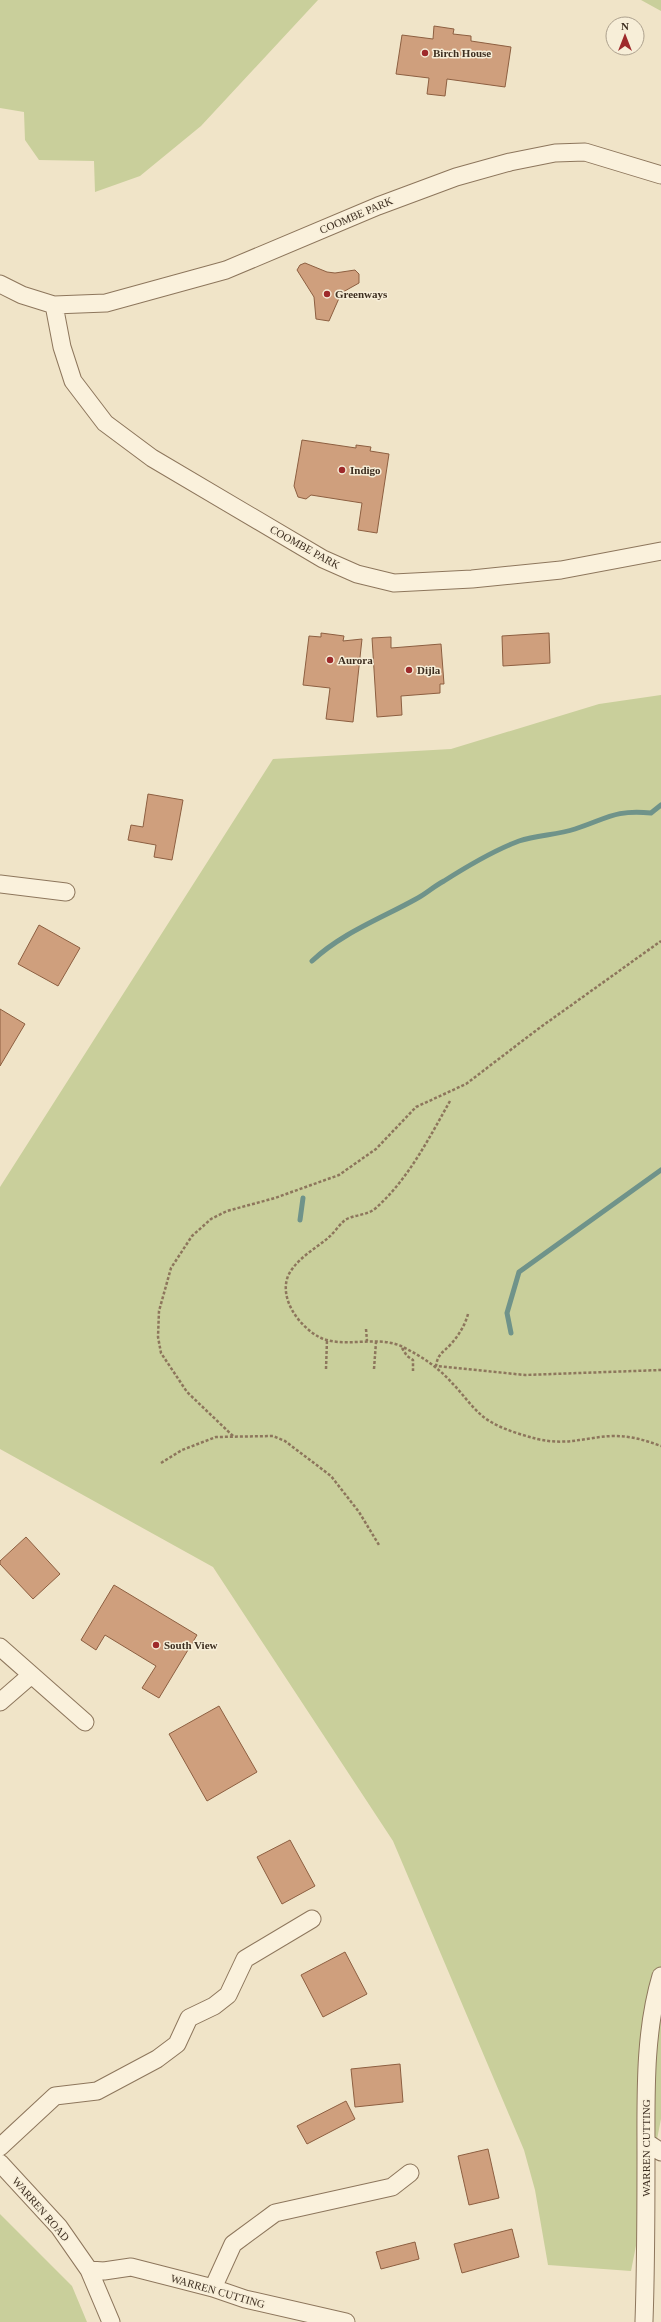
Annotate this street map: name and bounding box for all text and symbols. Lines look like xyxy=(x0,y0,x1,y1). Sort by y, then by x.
north arrow xyxy=(605,16,645,56)
text: N xyxy=(621,20,629,32)
place label: Birch House xyxy=(433,47,491,59)
marker: Birch House xyxy=(420,48,430,58)
street label: COOMBE PARK xyxy=(318,194,394,236)
place label: Greenways xyxy=(335,288,388,300)
marker: Greenways xyxy=(322,289,332,299)
place label: Indigo xyxy=(350,464,381,476)
marker: Indigo xyxy=(337,465,347,475)
street label: COOMBE PARK xyxy=(268,523,342,571)
place label: Aurora xyxy=(338,654,373,666)
marker: Aurora xyxy=(325,655,335,665)
place label: Dijla xyxy=(417,664,441,676)
marker: Dijla xyxy=(404,665,414,675)
place label: South View xyxy=(164,1639,218,1651)
marker: South View xyxy=(151,1640,161,1650)
street label: WARREN CUTTING xyxy=(640,2099,652,2197)
street label: WARREN ROAD xyxy=(10,2175,72,2243)
street label: WARREN CUTTING xyxy=(169,2272,267,2310)

